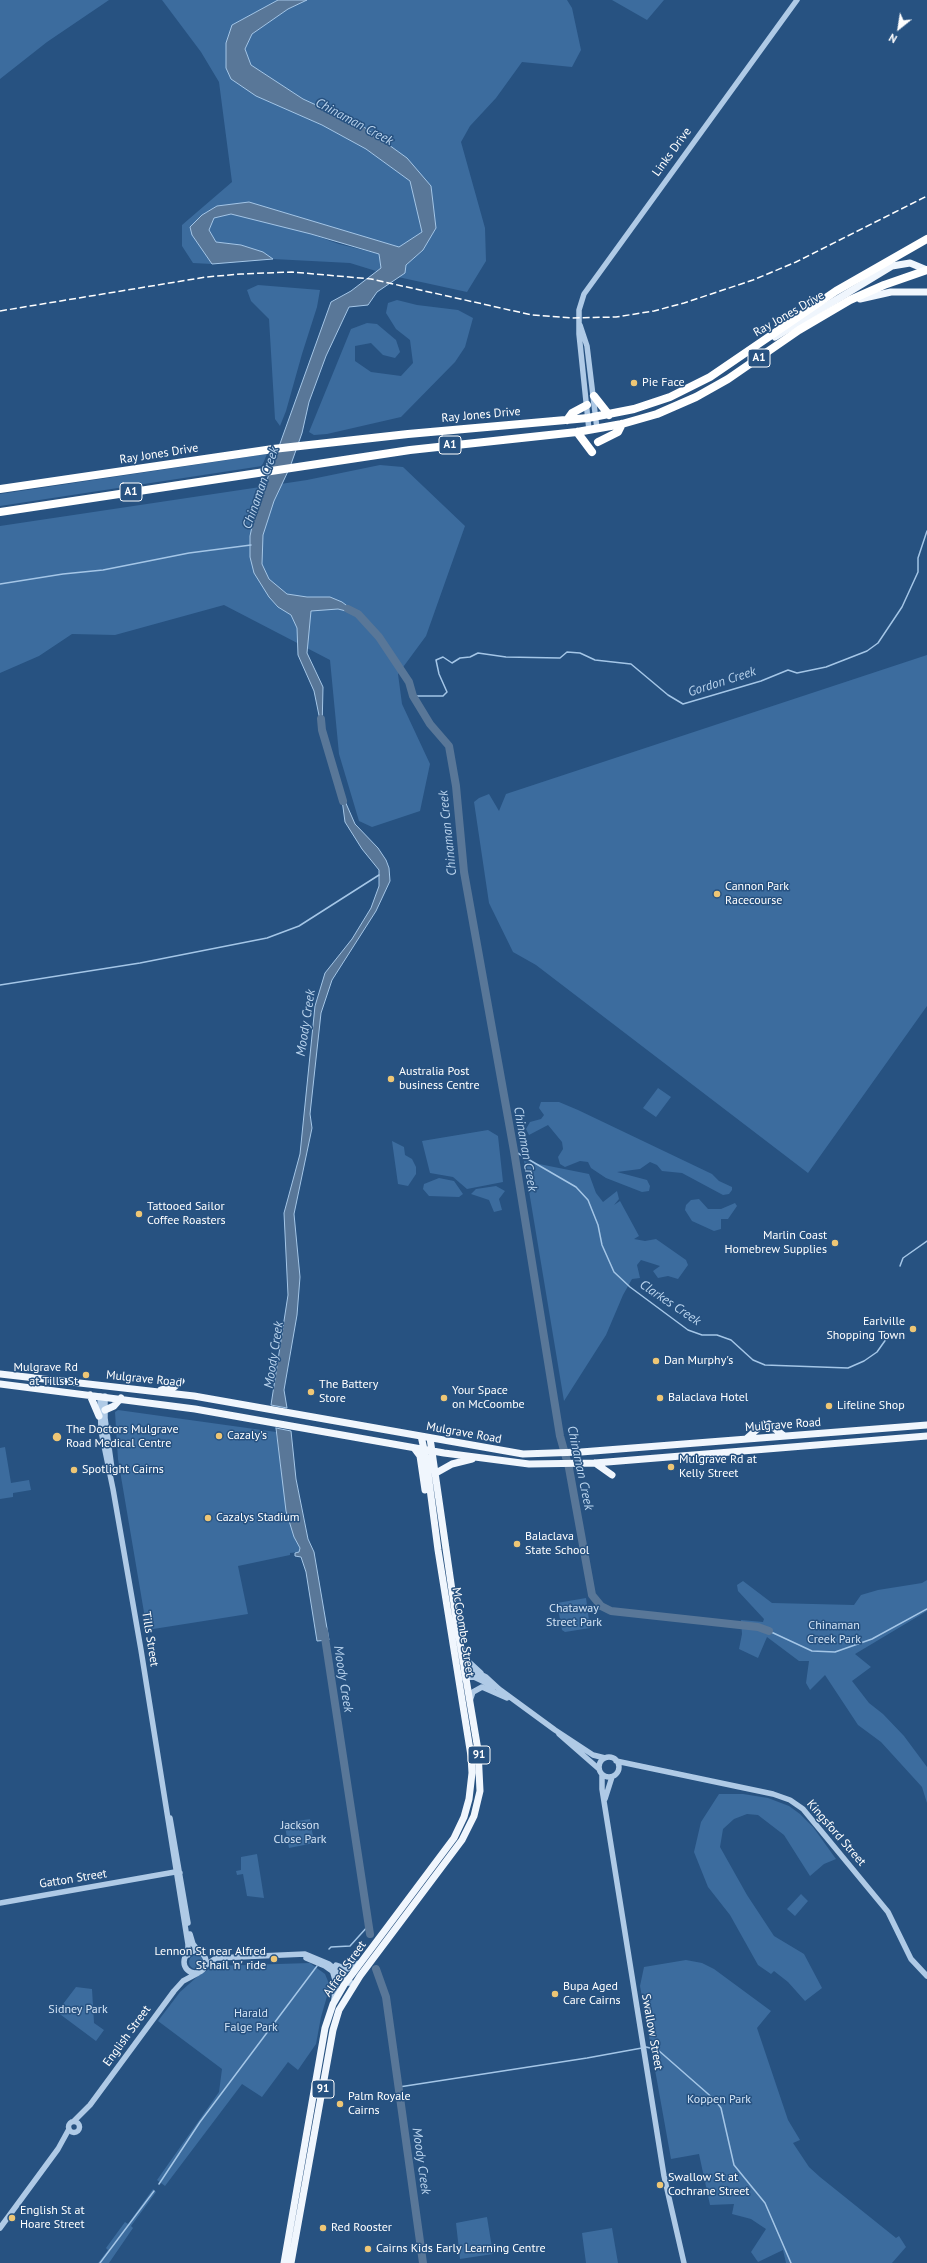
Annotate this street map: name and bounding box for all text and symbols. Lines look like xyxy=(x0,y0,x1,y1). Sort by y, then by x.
north arrow xyxy=(879,8,919,48)
text: N xyxy=(886,31,900,46)
water label: Chinaman Creek xyxy=(312,95,396,149)
street label: Links Drive xyxy=(649,125,695,179)
street label: Ray Jones Drive xyxy=(751,288,827,340)
road number: A1 xyxy=(748,349,770,367)
place label: Pie Face xyxy=(642,376,685,390)
marker: Pie Face xyxy=(629,378,639,388)
street label: Ray Jones Drive xyxy=(441,404,521,426)
road number: A1 xyxy=(439,436,461,454)
street label: Ray Jones Drive xyxy=(119,441,199,467)
water label: Chinaman Creek xyxy=(240,445,282,531)
road number: A1 xyxy=(120,483,142,501)
water label: Gordon Creek xyxy=(686,664,758,700)
water label: Chinaman Creek xyxy=(436,790,460,876)
place label: Cannon Park Racecourse xyxy=(725,880,789,908)
marker: Cannon Park Racecourse xyxy=(712,889,722,899)
water label: Moody Creek xyxy=(293,989,319,1057)
place label: Australia Post business Centre xyxy=(399,1065,480,1093)
marker: Australia Post business Centre xyxy=(386,1074,396,1084)
water label: Chinaman Creek xyxy=(510,1105,540,1193)
place label: Tattooed Sailor Coffee Roasters xyxy=(147,1200,226,1228)
marker: Tattooed Sailor Coffee Roasters xyxy=(134,1209,144,1219)
place label: Marlin Coast Homebrew Supplies xyxy=(724,1229,827,1257)
marker: Marlin Coast Homebrew Supplies xyxy=(830,1238,840,1248)
water label: Clarkes Creek xyxy=(637,1277,703,1329)
place label: Earlville Shopping Town xyxy=(826,1315,905,1343)
water label: Moody Creek xyxy=(261,1321,287,1389)
marker: Earlville Shopping Town xyxy=(908,1324,918,1334)
place label: Dan Murphy's xyxy=(664,1354,733,1368)
marker: Dan Murphy's xyxy=(651,1356,661,1366)
place label: Mulgrave Rd at Tills St xyxy=(14,1361,78,1389)
street label: Mulgrave Road xyxy=(105,1368,183,1390)
marker: Mulgrave Rd at Tills St xyxy=(81,1370,91,1380)
place label: The Battery Store xyxy=(319,1378,378,1406)
place label: Your Space on McCoombe xyxy=(452,1384,525,1412)
marker: The Battery Store xyxy=(306,1387,316,1397)
place label: Balaclava Hotel xyxy=(668,1391,748,1405)
marker: Your Space on McCoombe xyxy=(439,1393,449,1403)
marker: Balaclava Hotel xyxy=(655,1393,665,1403)
place label: Lifeline Shop xyxy=(837,1399,905,1413)
marker: Lifeline Shop xyxy=(824,1401,834,1411)
street label: Mulgrave Road xyxy=(744,1415,822,1435)
street label: Mulgrave Road xyxy=(425,1419,503,1447)
place label: The Doctors Mulgrave Road Medical Centre xyxy=(66,1423,179,1451)
water label: Chinaman Creek xyxy=(563,1424,597,1512)
place label: Cazaly's xyxy=(227,1429,267,1443)
marker: The Doctors Mulgrave Road Medical Centre xyxy=(51,1431,63,1443)
marker: Cazaly's xyxy=(214,1431,224,1441)
place label: Mulgrave Rd at Kelly Street xyxy=(679,1453,757,1481)
marker: Mulgrave Rd at Kelly Street xyxy=(666,1462,676,1472)
place label: Spotlight Cairns xyxy=(82,1463,164,1477)
marker: Spotlight Cairns xyxy=(69,1465,79,1475)
place label: Cazalys Stadium xyxy=(216,1511,300,1525)
marker: Cazalys Stadium xyxy=(203,1513,213,1523)
place label: Balaclava State School xyxy=(525,1530,589,1558)
marker: Balaclava State School xyxy=(512,1539,522,1549)
street label: McCoombe Street xyxy=(449,1586,477,1678)
park label: Chataway Street Park xyxy=(546,1602,602,1630)
street label: Tills Street xyxy=(139,1610,161,1668)
park label: Chinaman Creek Park xyxy=(807,1619,861,1647)
water label: Moody Creek xyxy=(330,1645,356,1713)
road number: 91 xyxy=(468,1746,490,1764)
street label: Kingsford Street xyxy=(803,1797,869,1869)
park label: Jackson Close Park xyxy=(273,1819,327,1847)
street label: Gatton Street xyxy=(38,1867,108,1891)
street label: Alfred Street xyxy=(321,1938,369,2000)
place label: Lennon St near Alfred St hail 'n' ride xyxy=(155,1945,266,1973)
marker: Lennon St near Alfred St hail 'n' ride xyxy=(269,1954,279,1964)
place label: Bupa Aged Care Cairns xyxy=(563,1980,620,2008)
marker: Bupa Aged Care Cairns xyxy=(550,1989,560,1999)
street label: Swallow Street xyxy=(638,1993,666,2071)
park label: Sidney Park xyxy=(48,2003,108,2017)
street label: English Street xyxy=(100,2003,154,2069)
park label: Harald Falge Park xyxy=(224,2007,278,2035)
road number: 91 xyxy=(312,2080,334,2098)
place label: Palm Royale Cairns xyxy=(348,2090,411,2118)
park label: Koppen Park xyxy=(687,2093,751,2107)
marker: Palm Royale Cairns xyxy=(335,2099,345,2109)
water label: Moody Creek xyxy=(409,2127,433,2195)
place label: Swallow St at Cochrane Street xyxy=(668,2171,749,2199)
marker: Swallow St at Cochrane Street xyxy=(655,2180,665,2190)
place label: English St at Hoare Street xyxy=(20,2204,85,2232)
marker: English St at Hoare Street xyxy=(7,2213,17,2223)
place label: Red Rooster xyxy=(331,2221,392,2235)
marker: Red Rooster xyxy=(318,2223,328,2233)
place label: Cairns Kids Early Learning Centre xyxy=(376,2242,546,2256)
marker: Cairns Kids Early Learning Centre xyxy=(363,2244,373,2254)

